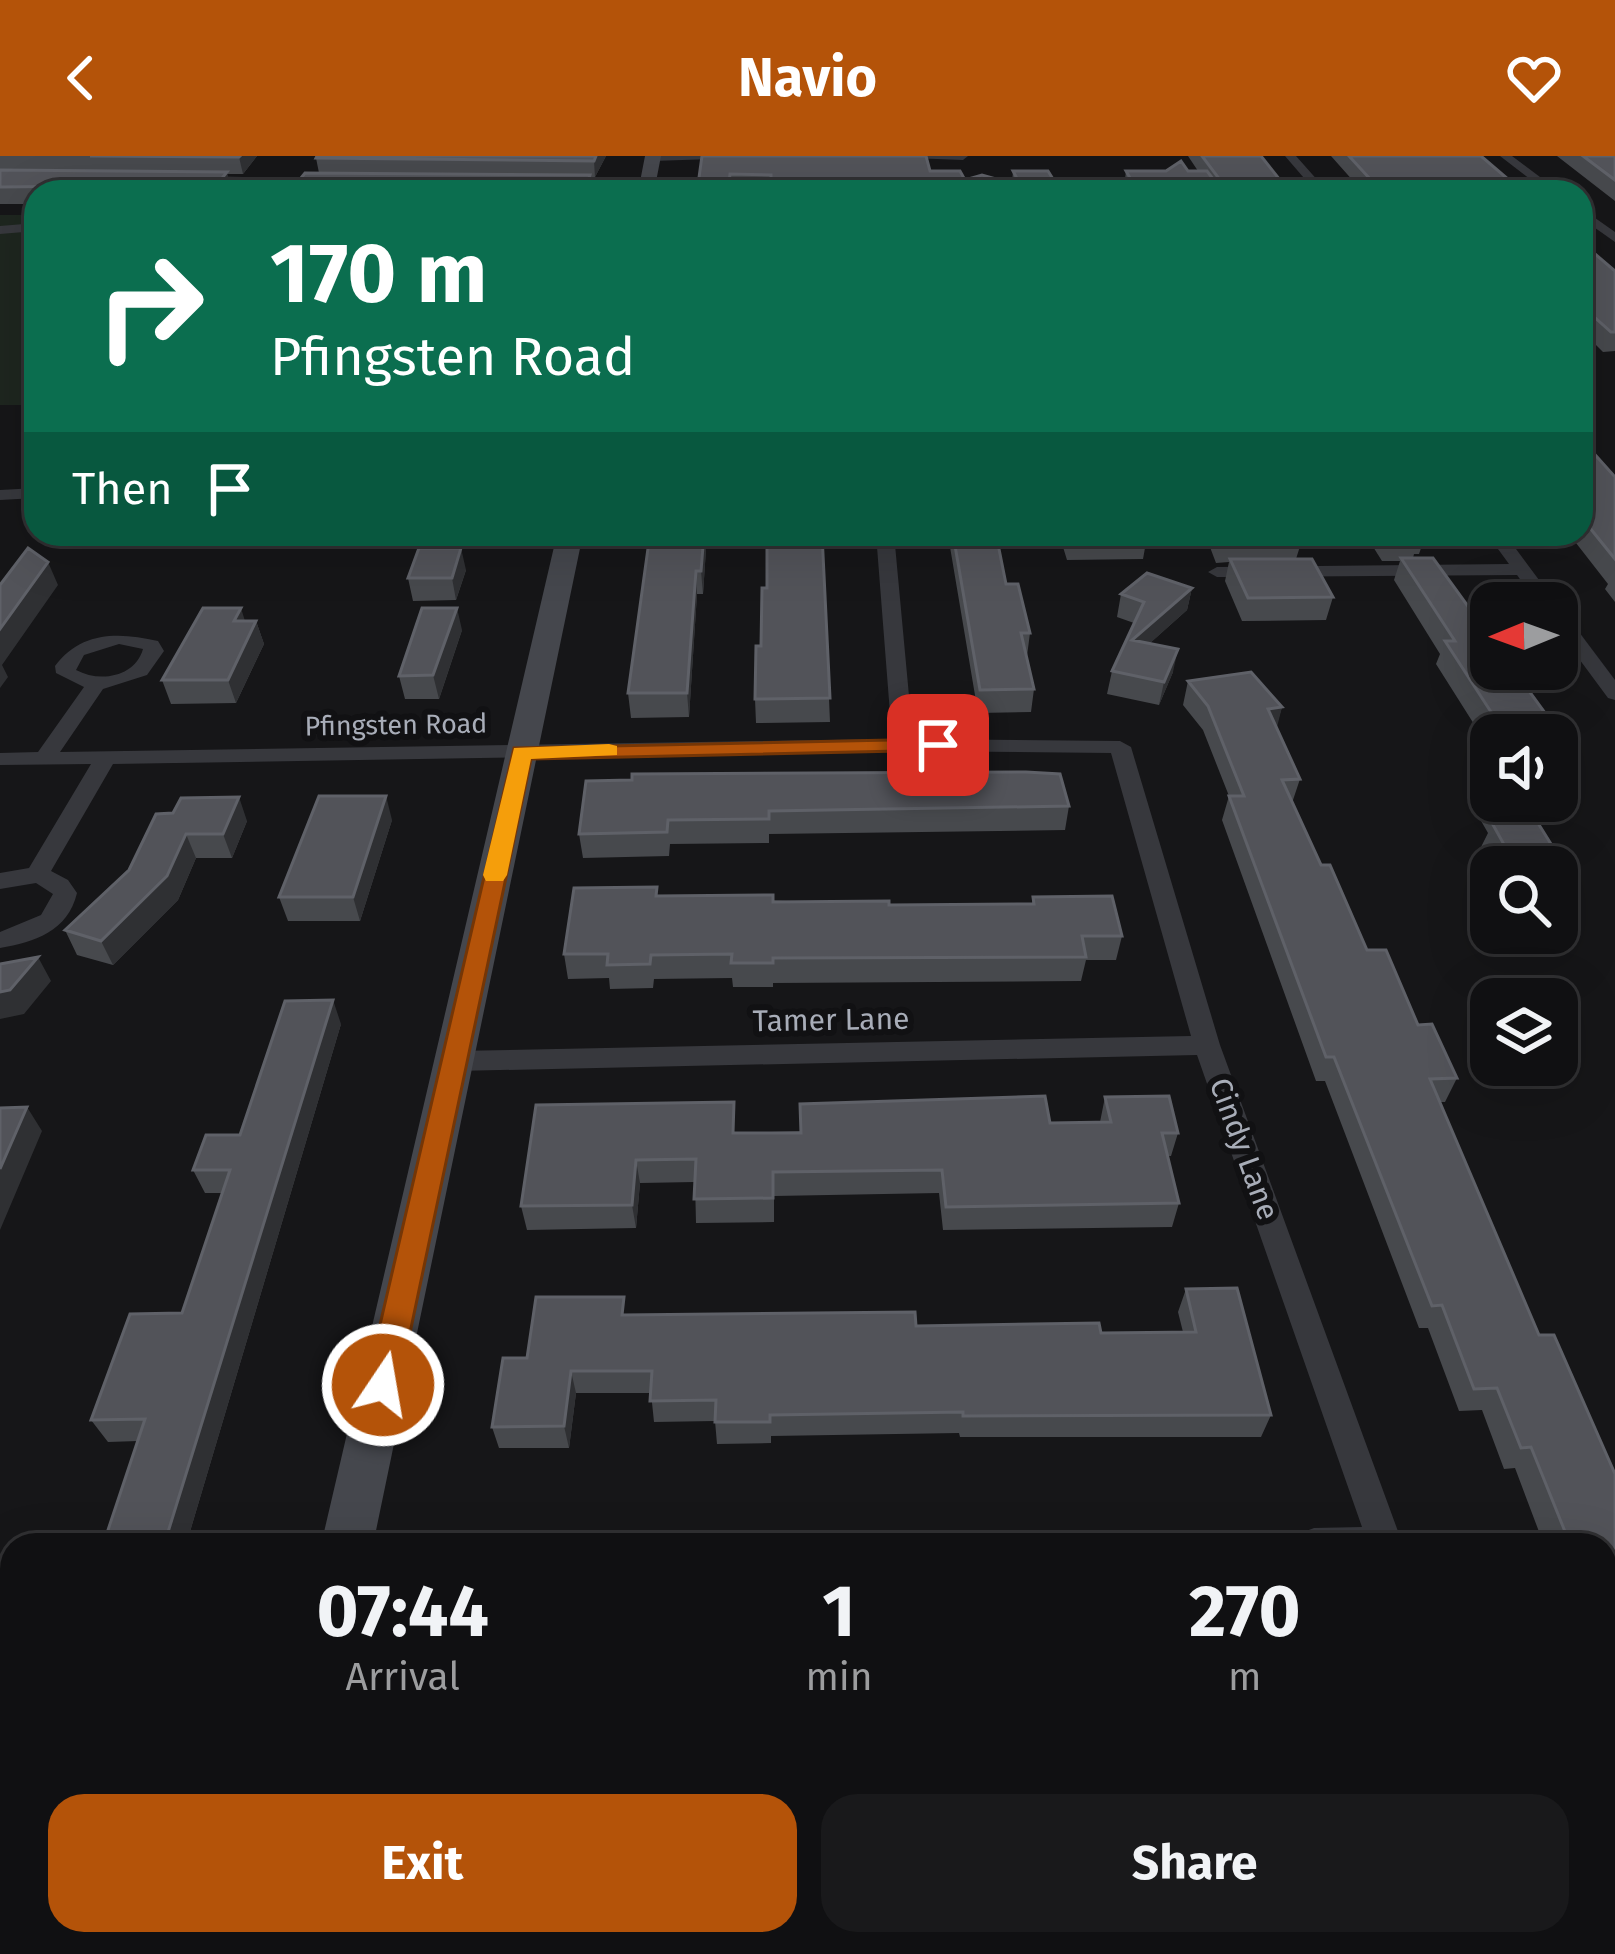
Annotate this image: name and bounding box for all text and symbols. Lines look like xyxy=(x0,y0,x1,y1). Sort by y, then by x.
icon: back xyxy=(48,45,114,111)
icon: heart xyxy=(1501,45,1567,111)
text: Navio xyxy=(738,46,877,110)
text: 170 m xyxy=(270,223,487,324)
icon: right xyxy=(72,228,228,384)
text: Pfingsten Road xyxy=(270,325,635,389)
icon: arrive xyxy=(197,456,263,522)
text: Then xyxy=(72,462,173,516)
north arrow xyxy=(1470,582,1578,690)
map controls xyxy=(1470,582,1578,1086)
pin xyxy=(887,694,989,796)
street label: Pfingsten Road xyxy=(304,707,488,743)
icon: arrive xyxy=(905,712,971,778)
button: sound xyxy=(1470,714,1578,822)
button: search xyxy=(1470,846,1578,954)
button: layers xyxy=(1470,978,1578,1086)
street label: Tamer Lane xyxy=(752,1001,910,1039)
street label: Cindy Lane xyxy=(1202,1073,1286,1225)
position arrow xyxy=(320,1322,446,1448)
text: 07:44 xyxy=(316,1569,489,1655)
text: 1 xyxy=(822,1569,856,1655)
text: 270 xyxy=(1189,1569,1301,1655)
text: Arrival xyxy=(346,1654,460,1700)
text: min xyxy=(805,1654,873,1700)
text: m xyxy=(1228,1654,1262,1700)
button: Exit xyxy=(48,1794,797,1932)
button: Share xyxy=(821,1794,1569,1932)

